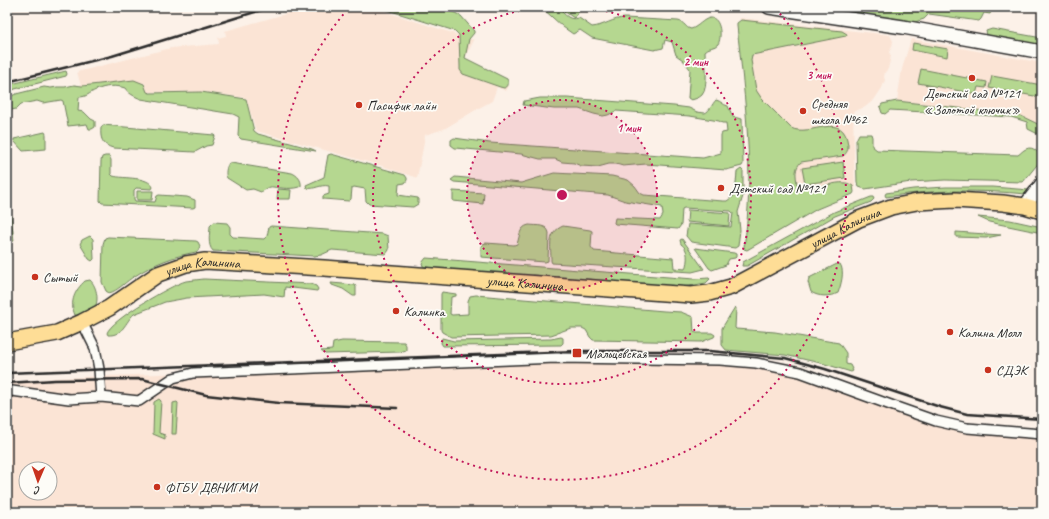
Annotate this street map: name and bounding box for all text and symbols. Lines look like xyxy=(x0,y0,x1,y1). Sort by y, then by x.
text: 2 мин xyxy=(684,54,709,70)
text: 3 мин xyxy=(807,67,832,83)
marker: Детский сад №121 «Золотой ключик» xyxy=(967,73,977,83)
place label: Детский сад №121 «Золотой ключик» xyxy=(924,85,1021,118)
place label: Средняя школа №62 xyxy=(811,95,868,128)
place label: Пасифик лайн xyxy=(367,97,437,114)
marker: Пасифик лайн xyxy=(354,100,364,110)
marker: Средняя школа №62 xyxy=(798,106,808,116)
text: 1 мин xyxy=(617,120,642,136)
place label: Детский сад №121 xyxy=(729,180,826,197)
marker: Детский сад №121 xyxy=(716,183,726,193)
centre of rings xyxy=(555,188,569,202)
street label: улица Калинина xyxy=(806,203,883,253)
street label: улица Калинина xyxy=(161,252,241,280)
place label: Сытый xyxy=(43,269,79,286)
street label: улица Калинина xyxy=(485,271,565,294)
marker: Сытый xyxy=(30,272,40,282)
place label: Калинка xyxy=(404,303,446,320)
marker: Калинка xyxy=(391,306,401,316)
place label: Калина Молл xyxy=(958,324,1022,341)
marker: Калина Молл xyxy=(945,327,955,337)
place label: Мальцевская xyxy=(586,345,647,362)
marker: Мальцевская xyxy=(571,347,583,359)
place label: СДЭК xyxy=(996,362,1030,379)
marker: СДЭК xyxy=(983,365,993,375)
north arrow xyxy=(18,461,58,501)
place label: ФГБУ ДВНИГМИ xyxy=(165,479,259,496)
marker: ФГБУ ДВНИГМИ xyxy=(152,482,162,492)
text: С xyxy=(33,484,41,498)

